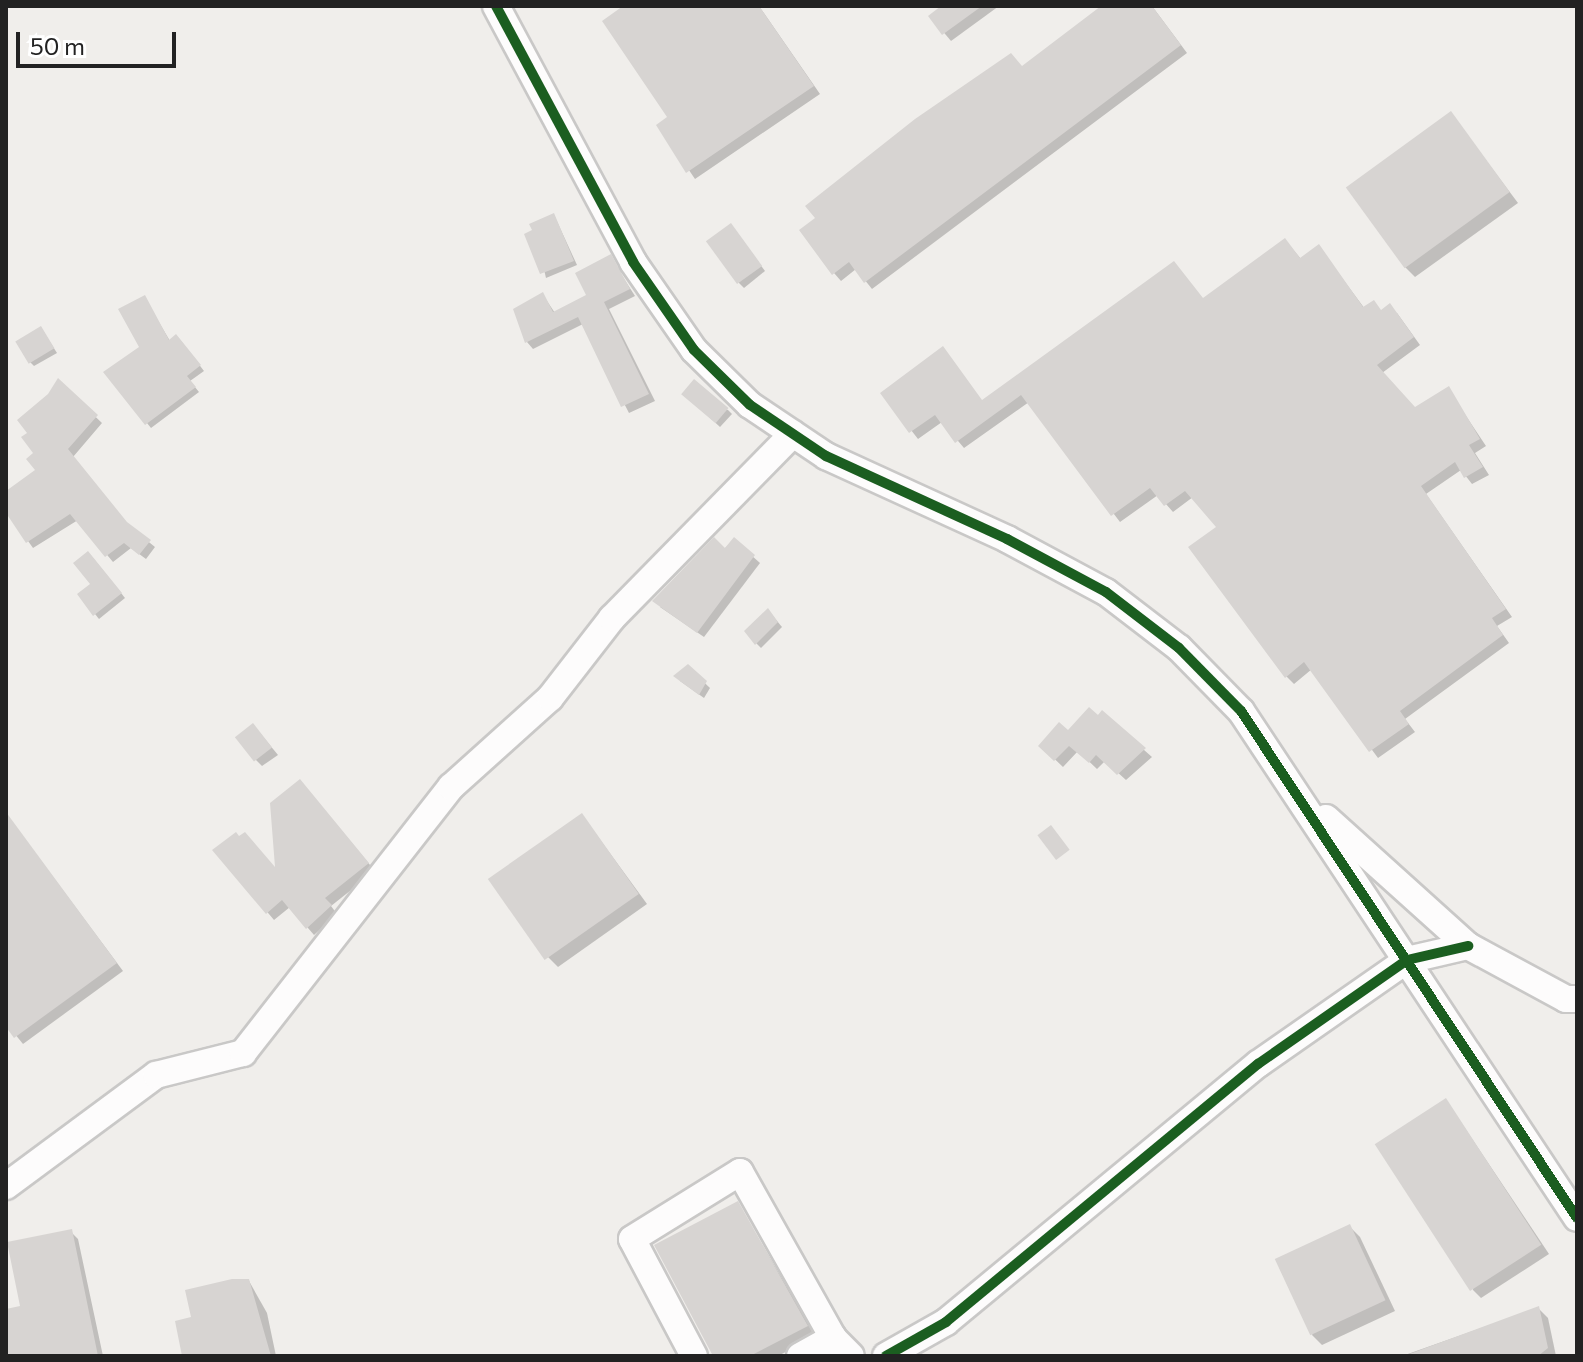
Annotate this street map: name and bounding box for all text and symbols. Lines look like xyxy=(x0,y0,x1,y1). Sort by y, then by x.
scale bar xyxy=(20,16,180,66)
text: 50 m xyxy=(30,31,85,60)

